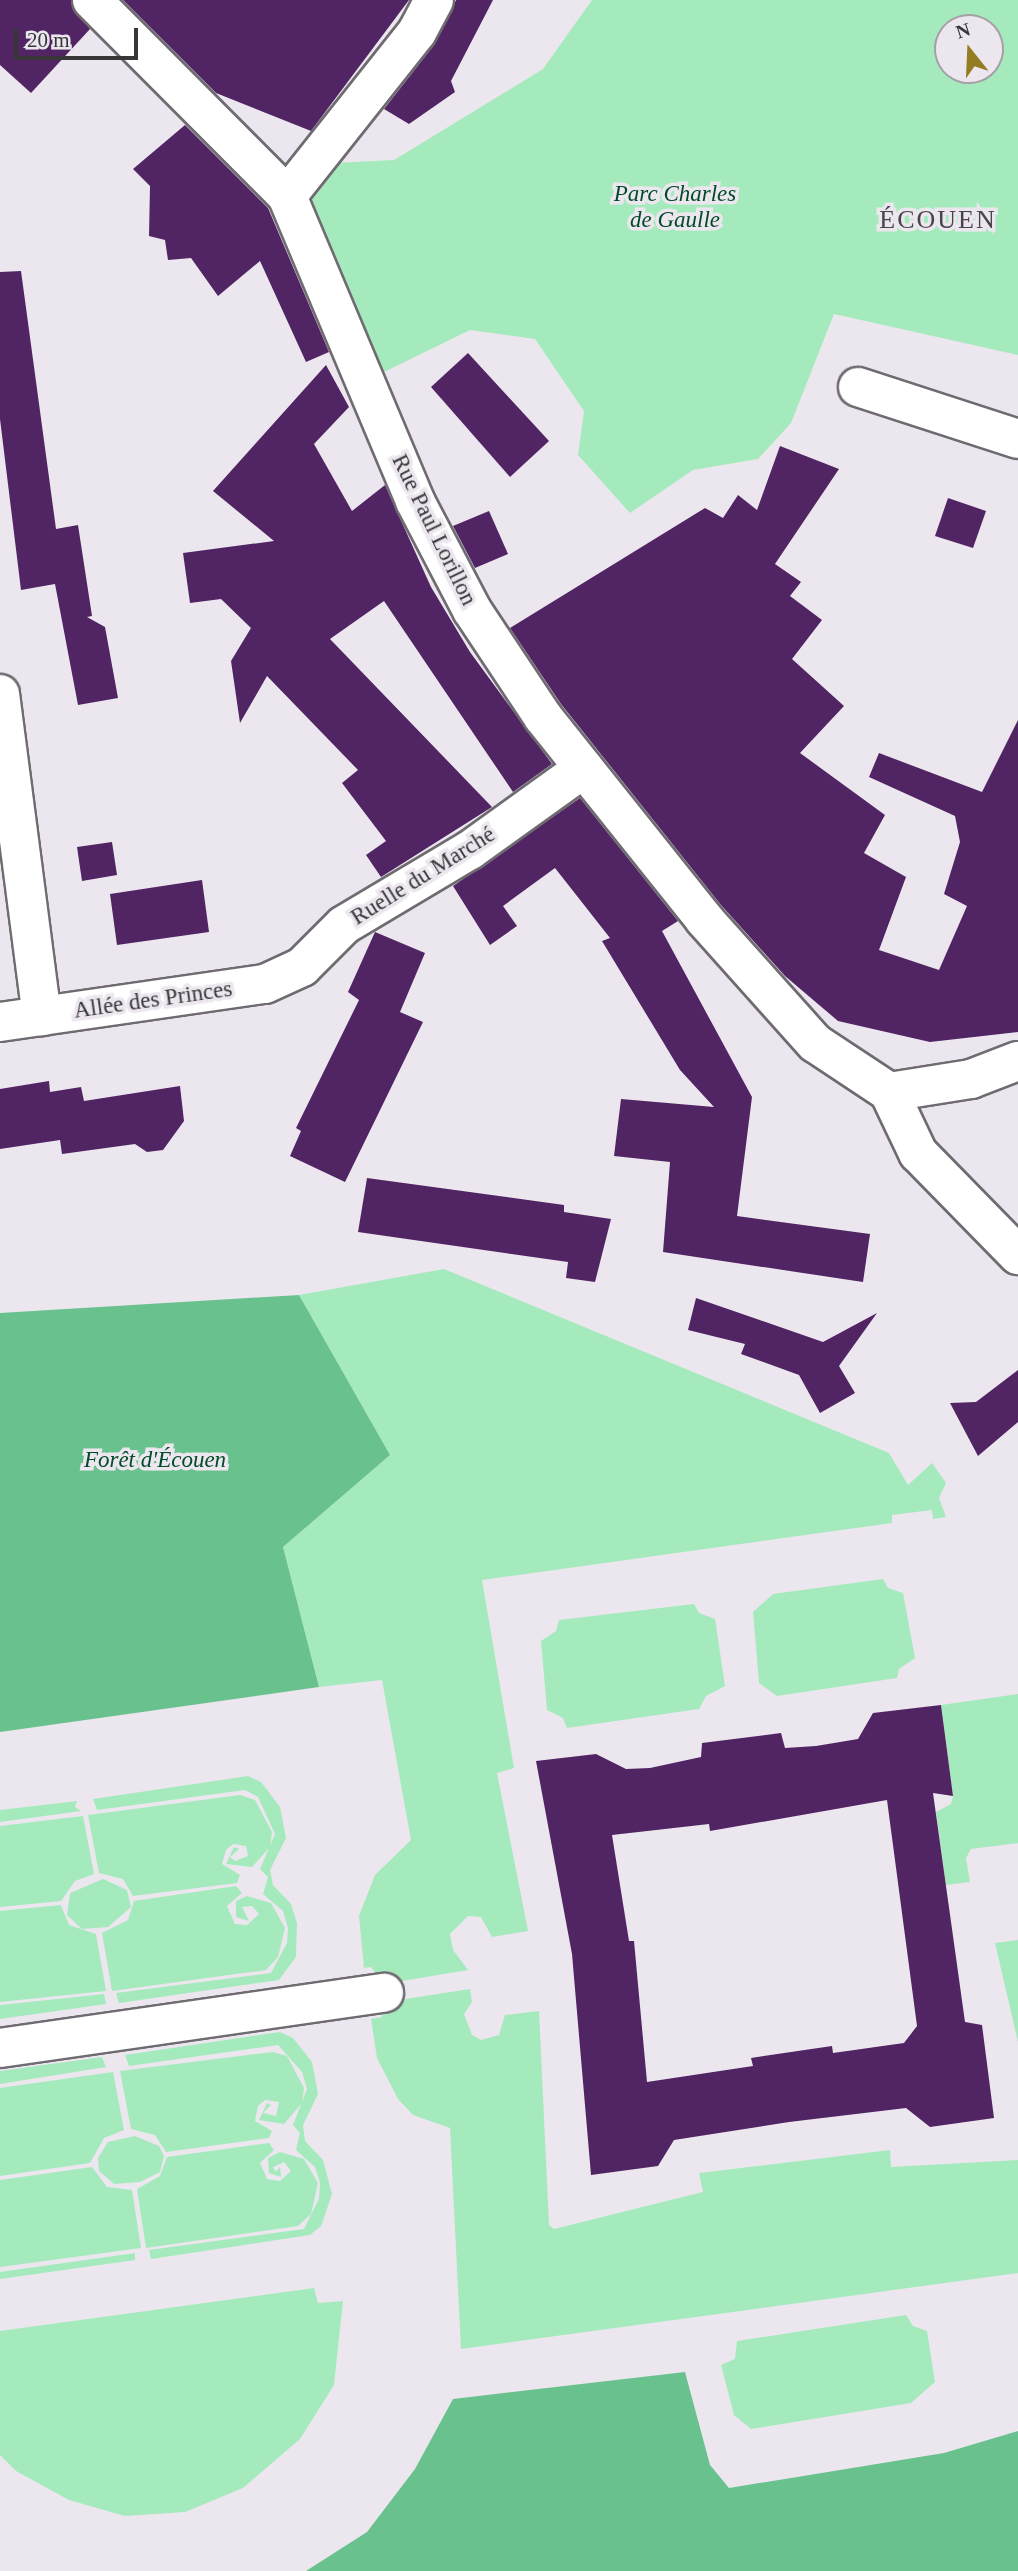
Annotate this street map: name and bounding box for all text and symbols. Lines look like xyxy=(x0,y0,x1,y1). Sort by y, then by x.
scale bar xyxy=(18,14,142,58)
north arrow xyxy=(934,14,1004,84)
text: N xyxy=(953,18,973,43)
text: 20 m xyxy=(27,28,70,52)
park label: Parc Charles de Gaulle xyxy=(614,180,736,234)
district label: ÉCOUEN xyxy=(880,204,996,236)
street label: Rue Paul Lorillon xyxy=(385,450,483,610)
street label: Ruelle du Marché xyxy=(346,821,500,931)
street label: Allée des Princes xyxy=(72,975,234,1025)
park label: Forêt d'Écouen xyxy=(84,1446,226,1474)

